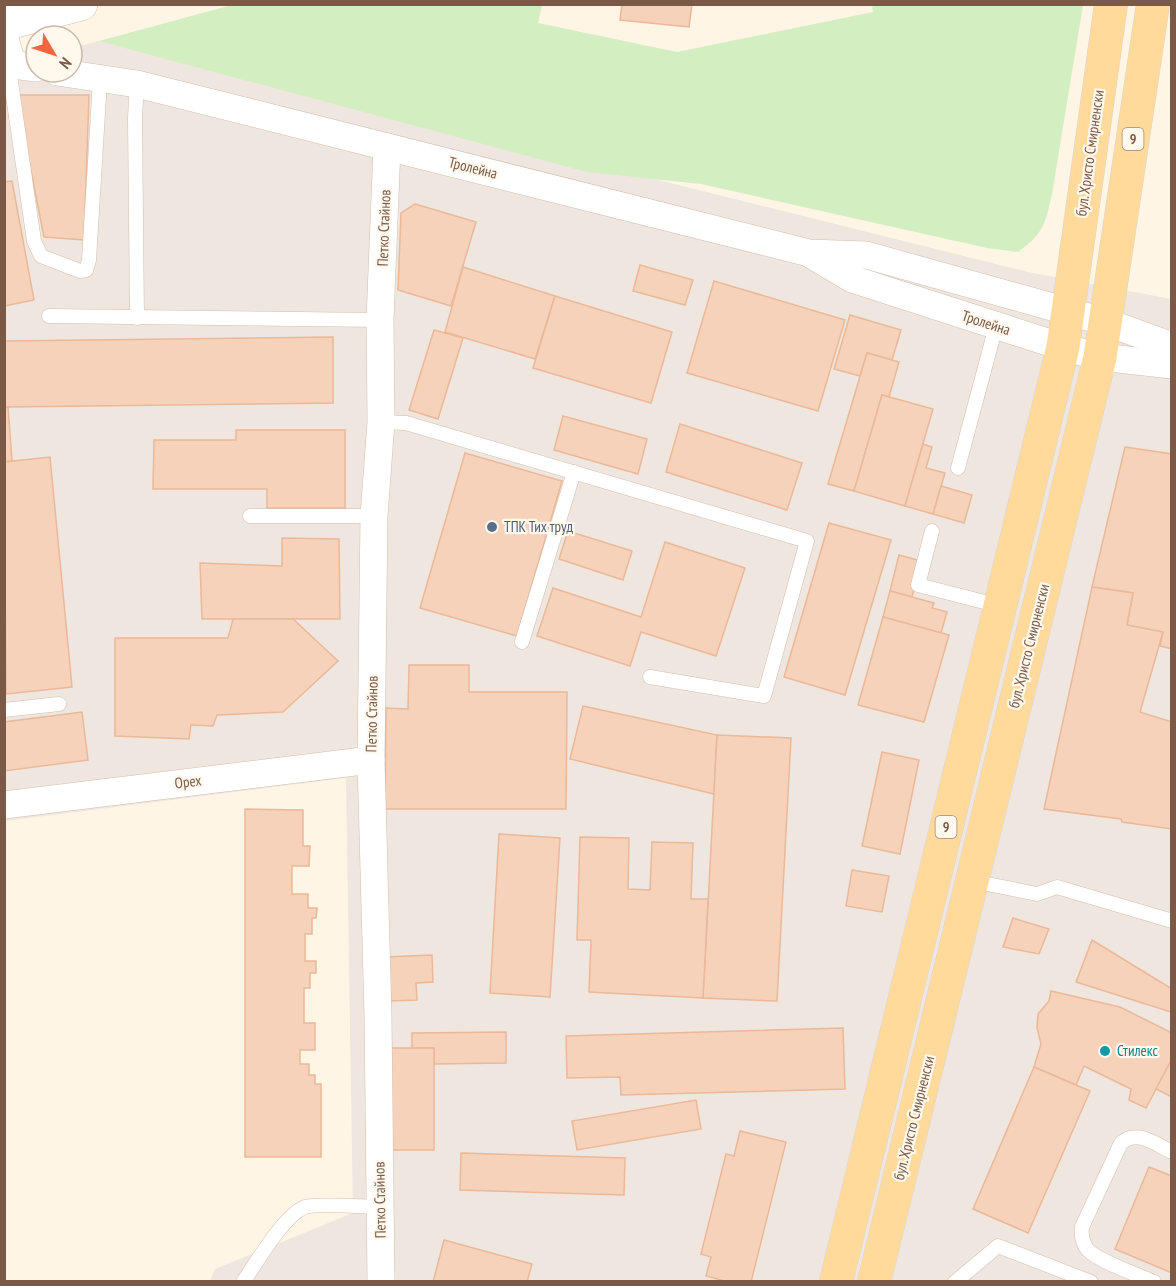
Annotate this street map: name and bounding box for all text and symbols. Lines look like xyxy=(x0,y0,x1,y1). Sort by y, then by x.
north arrow xyxy=(24,24,84,84)
text: N xyxy=(55,54,76,73)
street label: бул. Христо Смирненски xyxy=(1071,89,1108,217)
road number: 9 xyxy=(1122,128,1144,150)
street label: Тролейна xyxy=(447,152,500,183)
street label: Петко Стайнов xyxy=(373,189,394,267)
street label: Тролейна xyxy=(960,306,1013,339)
place label: ТПК Тих труд xyxy=(504,517,573,536)
marker: ТПК Тих труд xyxy=(485,520,499,534)
street label: бул. Христо Смирненски xyxy=(1004,582,1053,710)
street label: Петко Стайнов xyxy=(361,675,382,753)
street label: Орех xyxy=(173,770,202,793)
road number: 9 xyxy=(936,816,956,838)
place label: Стилекс xyxy=(1117,1041,1158,1060)
marker: Стилекс xyxy=(1098,1044,1112,1058)
street label: бул. Христо Смирненски xyxy=(889,1054,938,1182)
street label: Петко Стайнов xyxy=(369,1161,390,1239)

